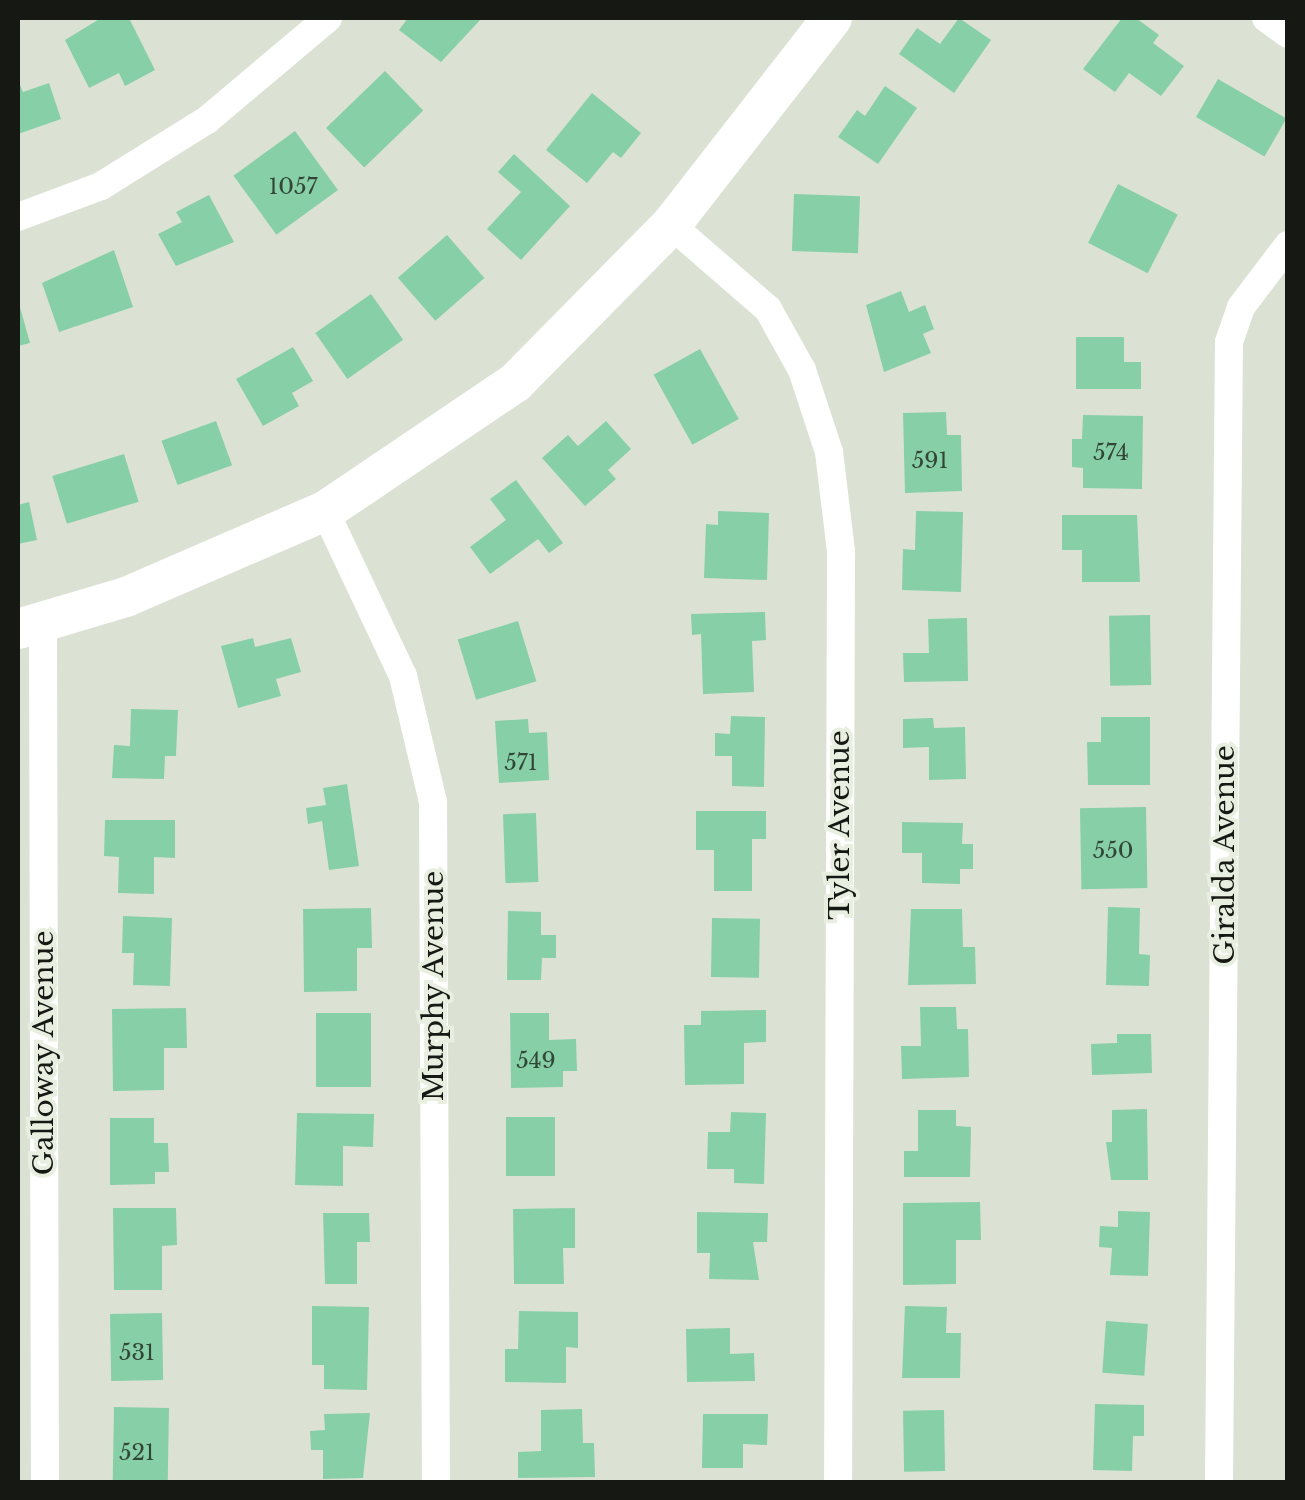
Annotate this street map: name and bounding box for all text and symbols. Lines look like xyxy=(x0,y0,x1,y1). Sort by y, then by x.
house number: 1057 xyxy=(268,174,318,200)
house number: 574 xyxy=(1093,440,1129,466)
house number: 591 xyxy=(912,448,948,474)
street label: Tyler Avenue xyxy=(823,729,857,921)
street label: Giralda Avenue xyxy=(1208,745,1242,965)
house number: 571 xyxy=(504,750,538,776)
house number: 550 xyxy=(1093,838,1133,864)
street label: Murphy Avenue xyxy=(417,870,451,1102)
street label: Galloway Avenue xyxy=(27,930,61,1176)
house number: 549 xyxy=(516,1048,556,1074)
house number: 531 xyxy=(119,1340,155,1366)
house number: 521 xyxy=(119,1440,155,1466)

